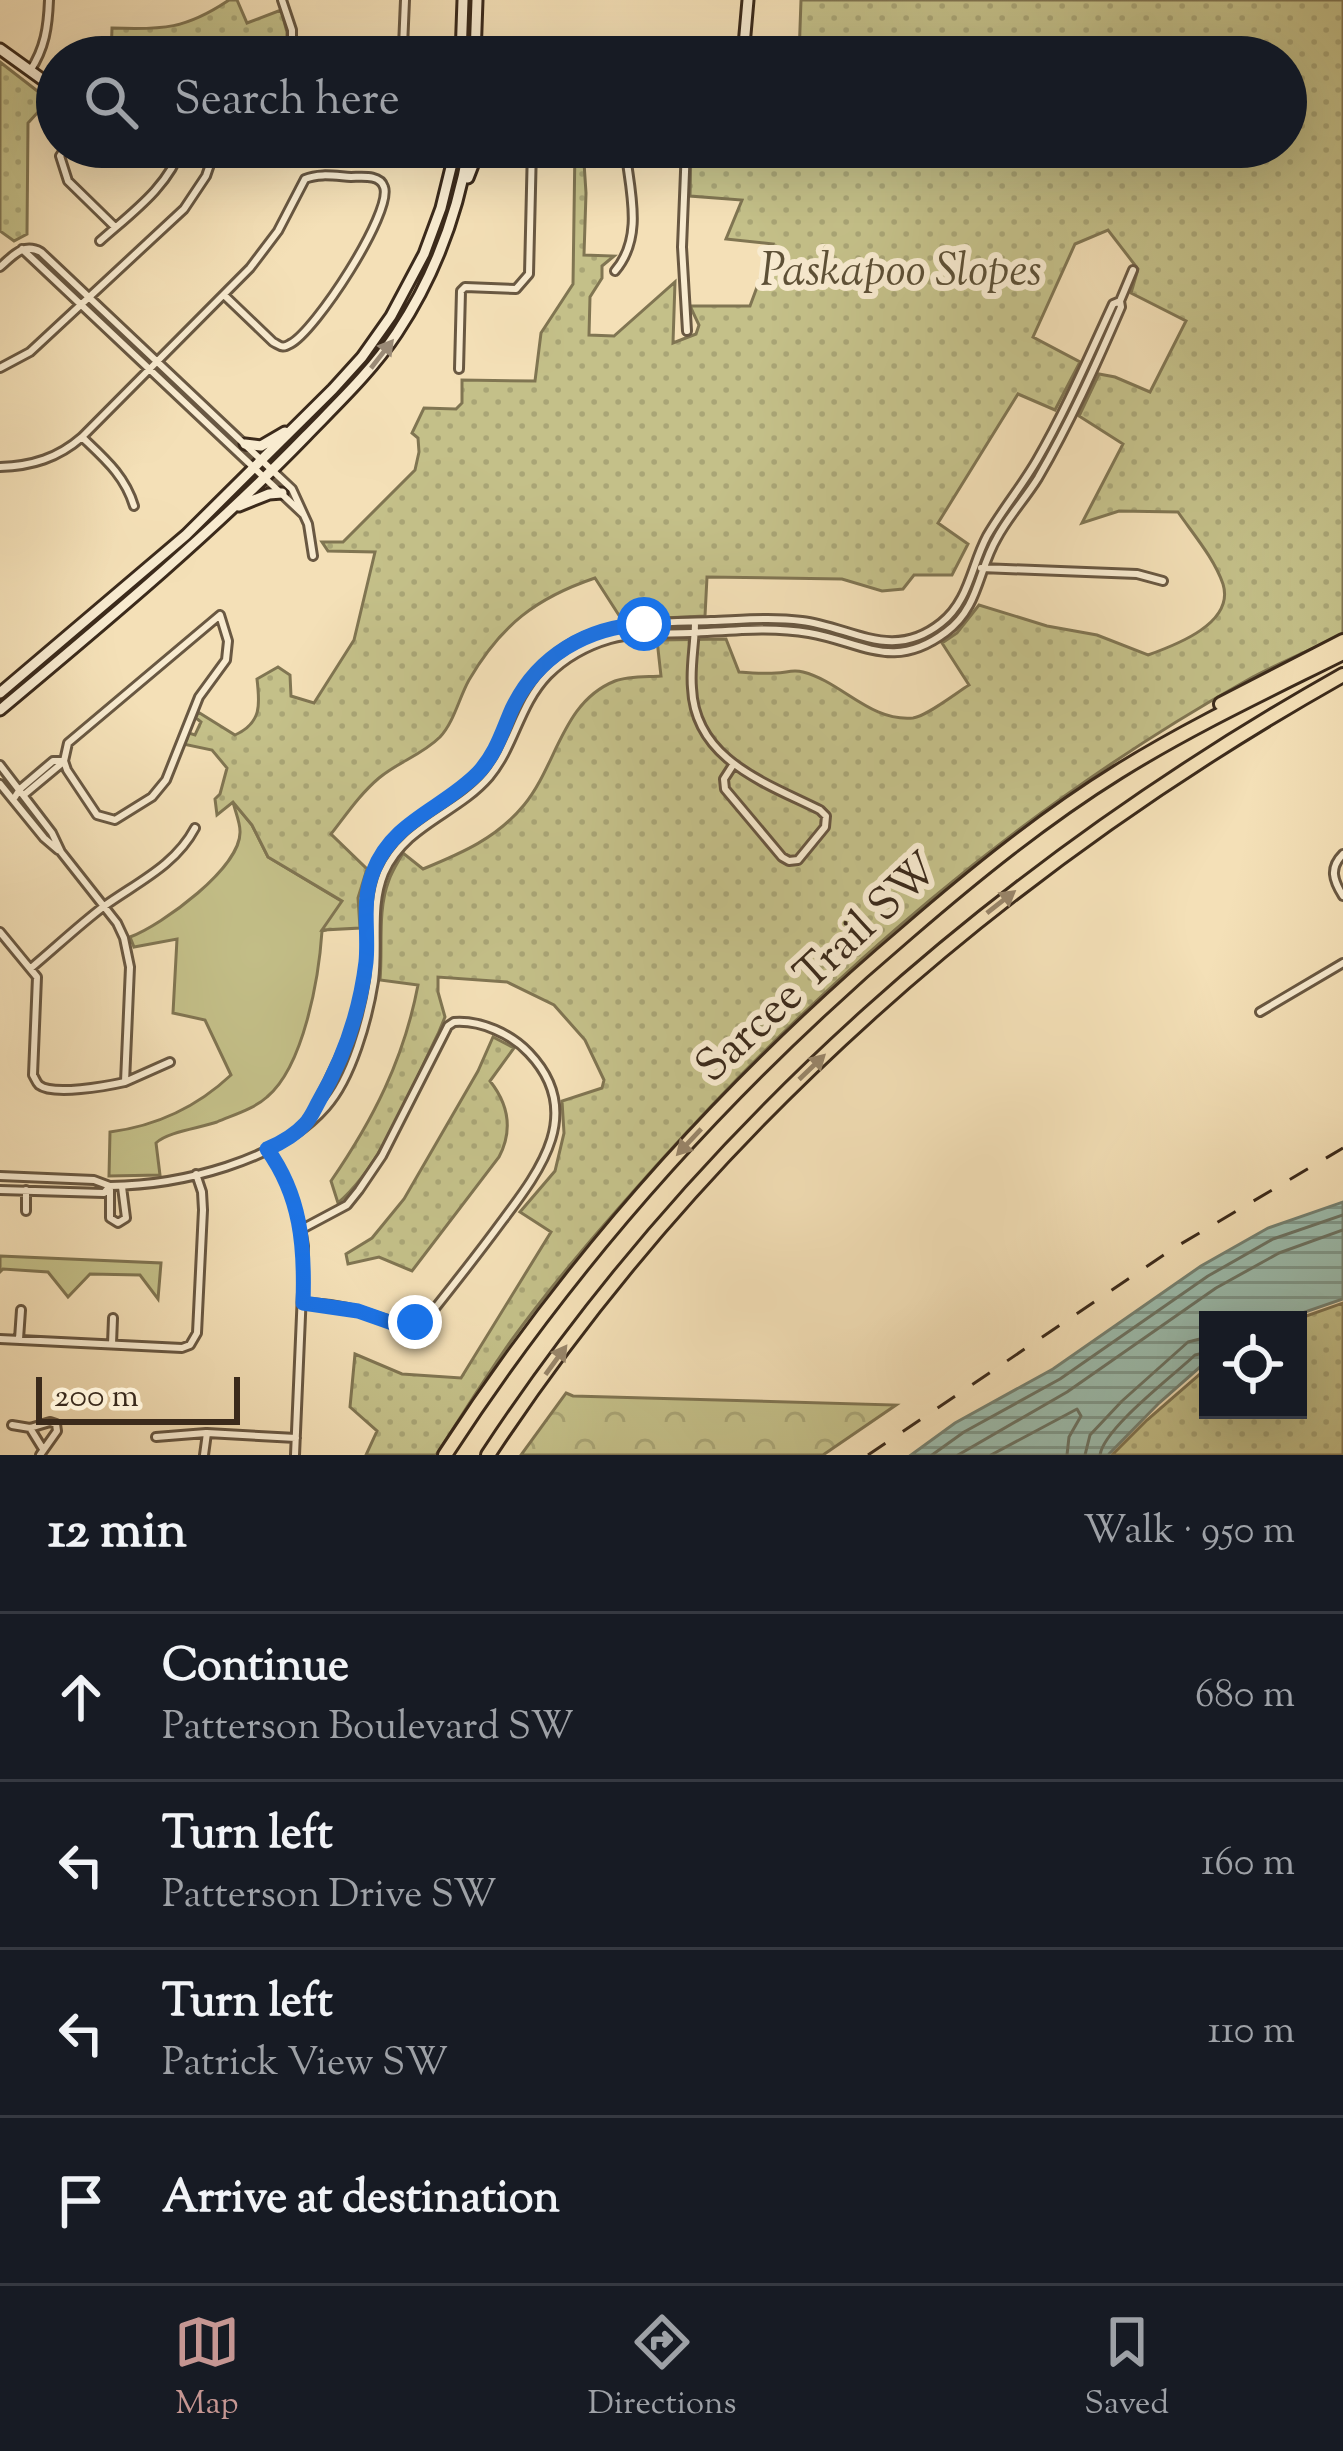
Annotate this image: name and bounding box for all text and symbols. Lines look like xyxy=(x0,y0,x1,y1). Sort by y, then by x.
search box xyxy=(36,36,1307,168)
icon: search xyxy=(78,69,144,135)
text: Search here xyxy=(174,70,400,135)
park label: Paskapoo Slopes xyxy=(760,241,1042,306)
one-way arrow xyxy=(369,339,393,370)
route start xyxy=(617,597,671,651)
street label: Sarcee Trail SW xyxy=(683,840,955,1100)
one-way arrow xyxy=(985,890,1017,915)
one-way arrow xyxy=(797,1053,826,1081)
one-way arrow xyxy=(676,1127,703,1156)
route end xyxy=(388,1295,442,1349)
map controls xyxy=(1199,1311,1307,1419)
button: locate xyxy=(1199,1311,1307,1419)
one-way arrow xyxy=(543,1344,567,1376)
scale bar xyxy=(36,1371,240,1424)
text: 200 m xyxy=(54,1374,139,1422)
text: 12 min xyxy=(48,1497,187,1570)
text: Walk · 950 m xyxy=(1083,1505,1295,1561)
text: Continue xyxy=(162,1636,349,1701)
icon: ahead xyxy=(48,1664,114,1730)
text: 680 m xyxy=(1195,1669,1295,1725)
text: Patterson Boulevard SW xyxy=(162,1701,574,1757)
text: Turn left xyxy=(162,1804,333,1869)
icon: left xyxy=(48,1832,114,1898)
text: 160 m xyxy=(1201,1837,1295,1893)
text: Patterson Drive SW xyxy=(162,1869,497,1925)
text: Turn left xyxy=(162,1972,333,2037)
icon: left xyxy=(48,2000,114,2066)
text: 110 m xyxy=(1208,2005,1295,2061)
text: Patrick View SW xyxy=(162,2037,448,2093)
icon: arrive xyxy=(48,2168,114,2234)
text: Arrive at destination xyxy=(162,2168,560,2233)
tab: Map xyxy=(174,2309,240,2429)
tab: Directions xyxy=(588,2309,737,2429)
tab: Saved xyxy=(1084,2309,1169,2429)

